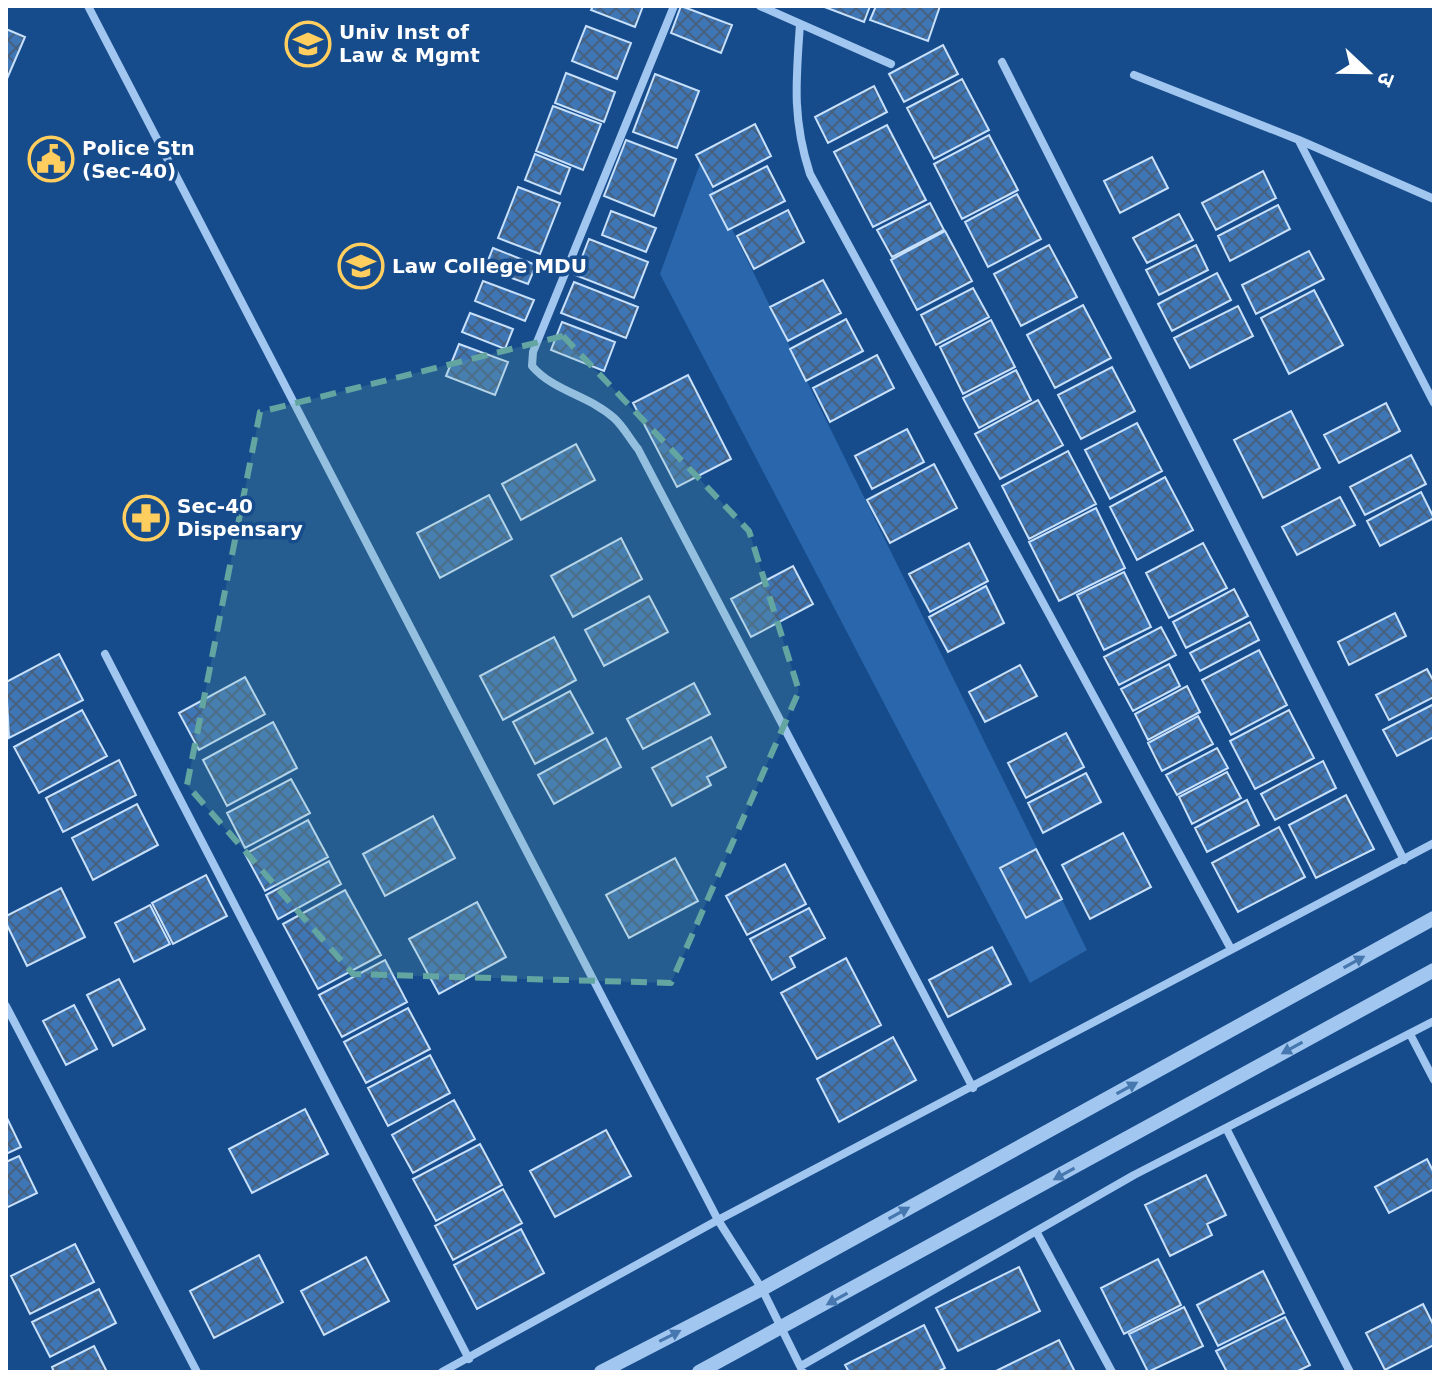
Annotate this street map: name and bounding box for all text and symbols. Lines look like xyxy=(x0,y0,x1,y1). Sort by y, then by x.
school or university icon: Univ Inst of Law & Mgmt xyxy=(284,20,332,68)
place label: Univ Inst of Law & Mgmt xyxy=(339,20,480,67)
north arrow xyxy=(1328,32,1408,112)
text: उ xyxy=(1372,69,1400,91)
public building icon: Police Stn (Sec-40) xyxy=(27,135,75,183)
place label: Police Stn (Sec-40) xyxy=(82,136,195,183)
school or university icon: Law College MDU xyxy=(337,242,385,290)
place label: Law College MDU xyxy=(392,254,587,278)
pharmacy icon: Sec-40 Dispensary xyxy=(122,494,170,542)
place label: Sec-40 Dispensary xyxy=(177,494,303,541)
one-way arrow xyxy=(1343,955,1366,969)
one-way arrow xyxy=(1281,1041,1303,1055)
one-way arrow xyxy=(1116,1081,1138,1095)
one-way arrow xyxy=(1053,1167,1076,1180)
one-way arrow xyxy=(888,1207,911,1220)
one-way arrow xyxy=(825,1292,848,1306)
one-way arrow xyxy=(659,1330,682,1343)

